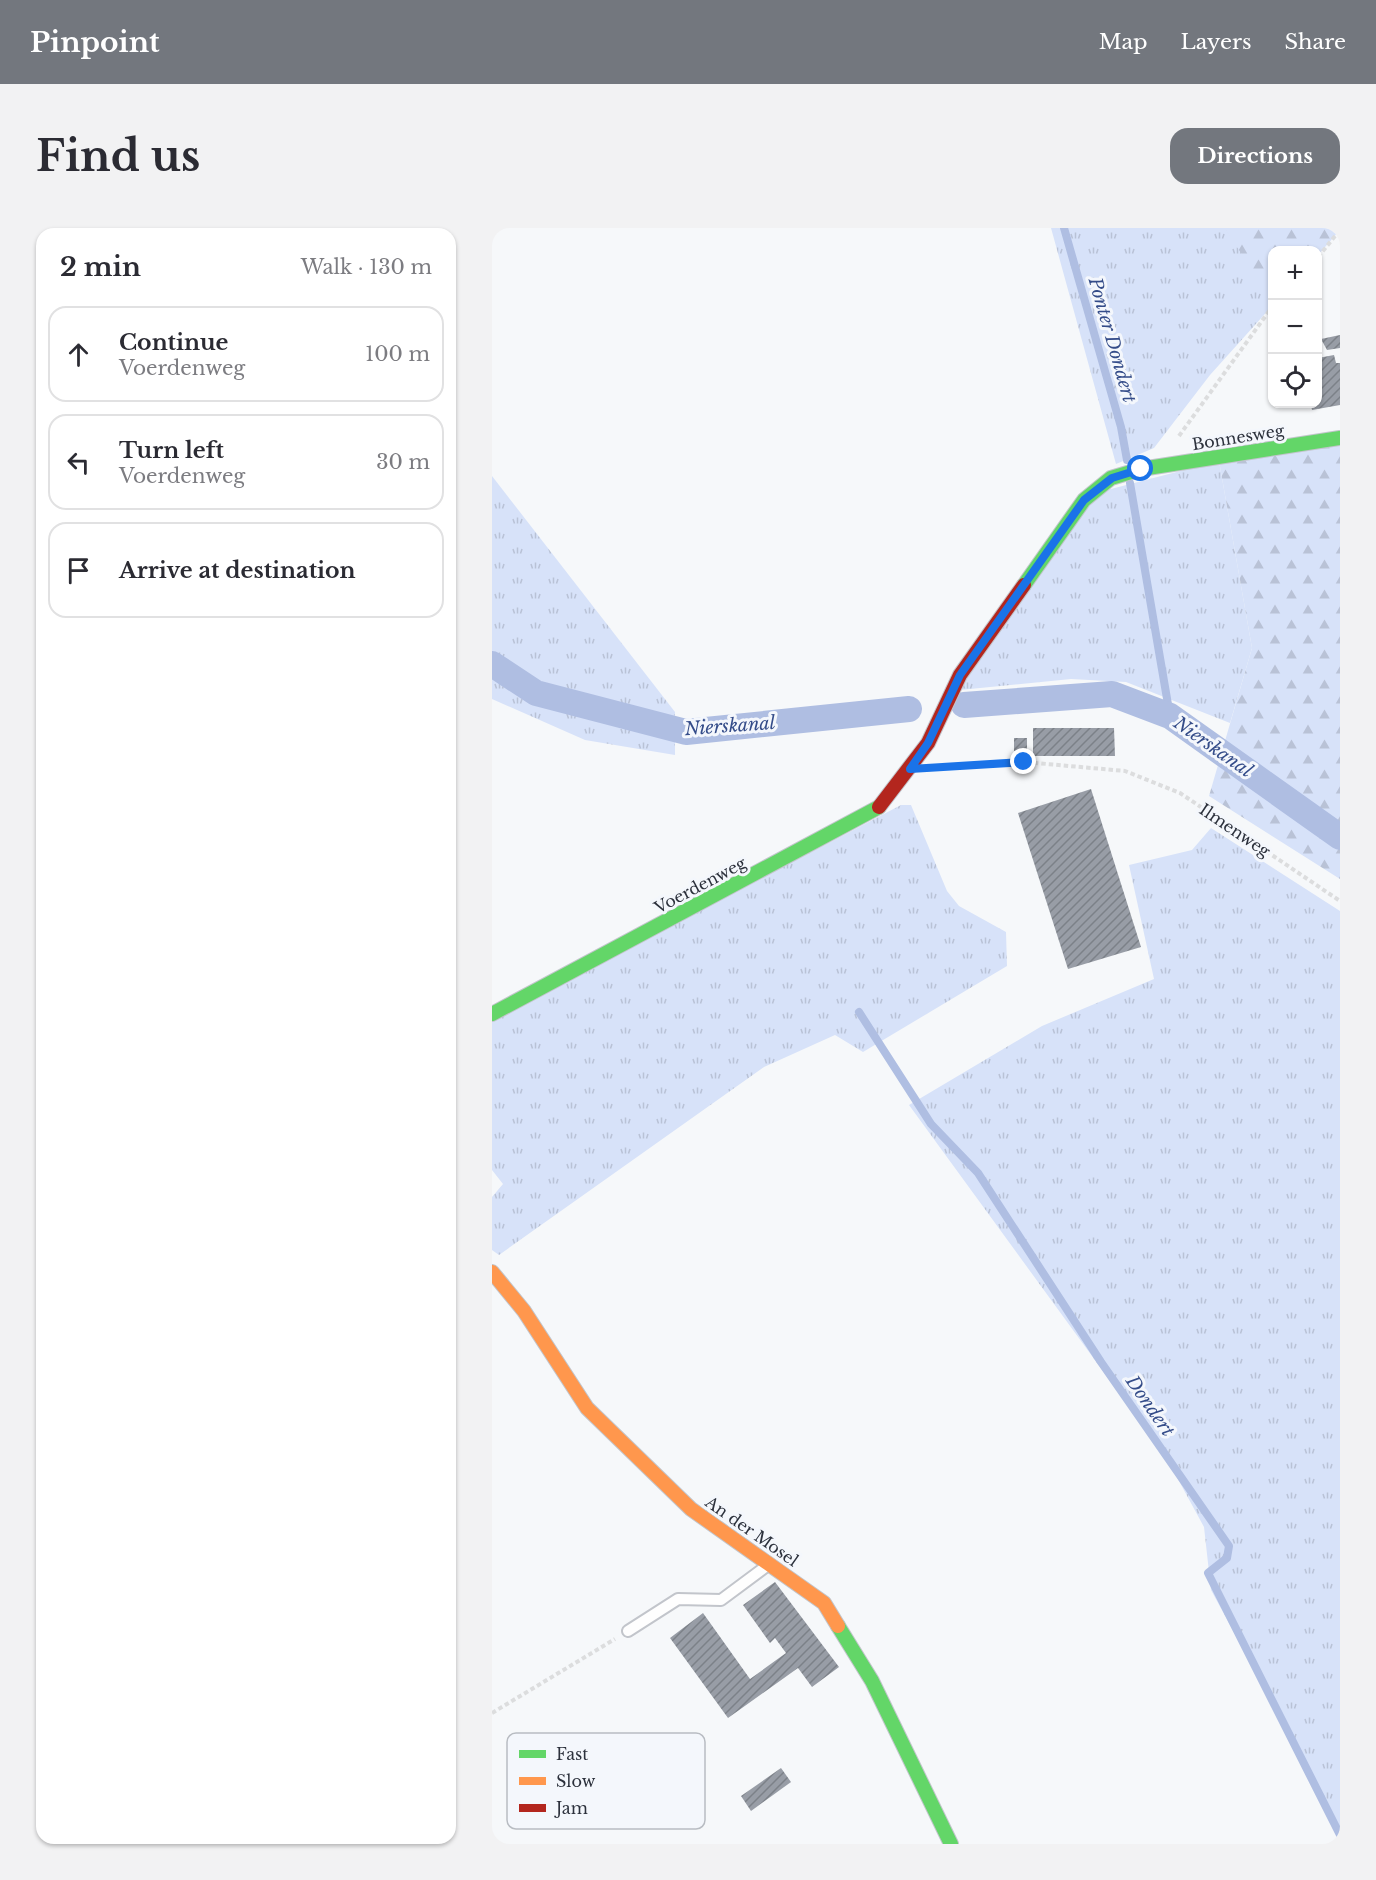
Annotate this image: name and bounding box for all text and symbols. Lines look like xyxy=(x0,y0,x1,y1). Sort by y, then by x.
text: Pinpoint xyxy=(30,25,160,60)
text: Map xyxy=(1099,29,1148,55)
text: Layers xyxy=(1181,29,1252,55)
text: Share xyxy=(1285,29,1346,55)
button: Directions xyxy=(1170,128,1340,184)
text: Find us xyxy=(36,130,200,182)
map controls xyxy=(1268,246,1322,408)
button: + xyxy=(1268,246,1322,300)
text: 2 min xyxy=(60,251,141,283)
text: Walk · 130 m xyxy=(301,255,432,279)
water label: Ponter Dondert xyxy=(1083,274,1141,406)
button: − xyxy=(1268,300,1322,354)
text: Continue xyxy=(119,329,228,356)
icon: ahead xyxy=(62,338,95,371)
text: 100 m xyxy=(365,342,430,366)
button: locate xyxy=(1268,354,1322,408)
text: Voerdenweg xyxy=(119,356,245,380)
street label: Bonnesweg xyxy=(1190,420,1286,454)
text: Turn left xyxy=(119,437,224,464)
icon: left xyxy=(62,446,95,479)
text: 30 m xyxy=(376,450,430,474)
route start xyxy=(1127,455,1153,481)
text: Voerdenweg xyxy=(119,464,245,488)
icon: arrive xyxy=(62,554,95,587)
text: Arrive at destination xyxy=(119,557,356,584)
water label: Nierskanal xyxy=(1169,711,1257,782)
water label: Nierskanal xyxy=(683,712,776,740)
route end xyxy=(1010,748,1036,774)
street label: Ilmenweg xyxy=(1196,799,1275,861)
street label: Voerdenweg xyxy=(650,852,750,918)
water label: Dondert xyxy=(1120,1370,1179,1441)
street label: An der Mosel xyxy=(701,1491,802,1570)
legend xyxy=(507,1733,705,1829)
text: Fast xyxy=(556,1744,588,1764)
text: Slow xyxy=(556,1771,596,1791)
text: Jam xyxy=(554,1798,588,1818)

